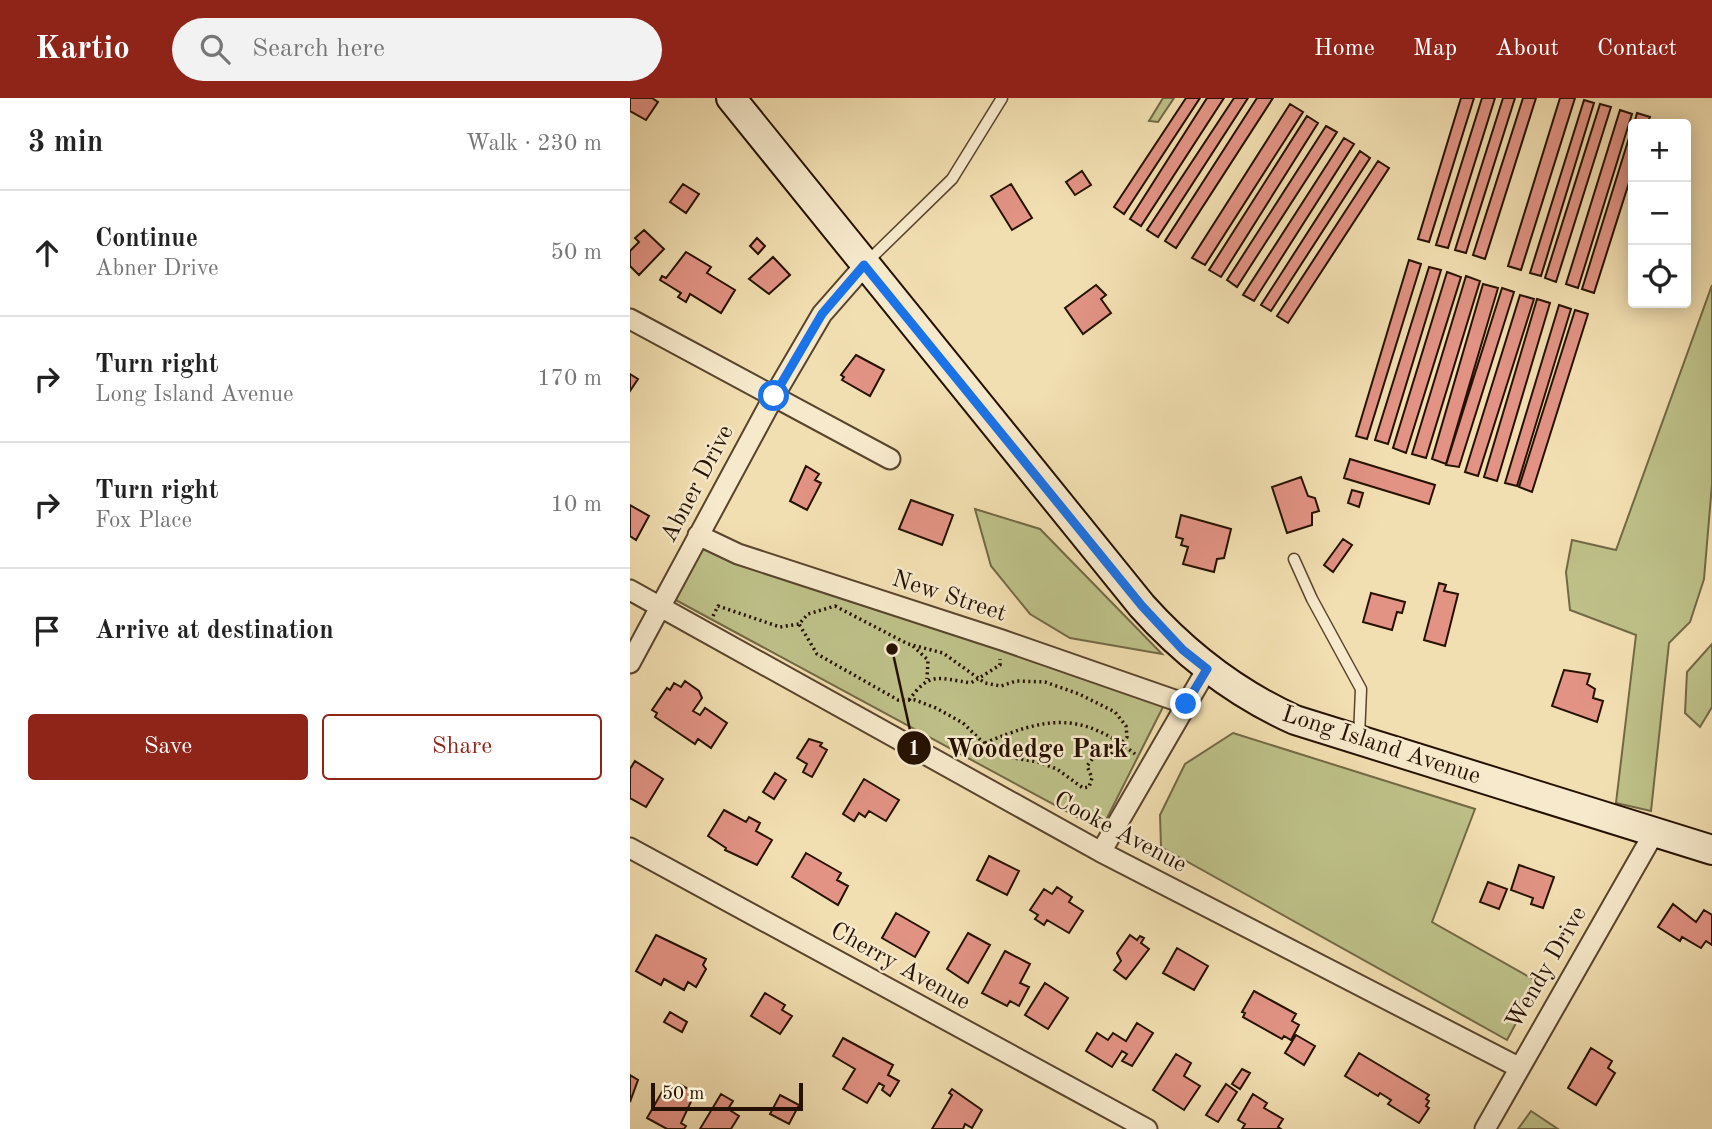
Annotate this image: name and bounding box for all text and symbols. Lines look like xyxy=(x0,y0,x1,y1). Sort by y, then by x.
search box xyxy=(172,18,662,81)
icon: search xyxy=(196,30,234,68)
text: Kartio xyxy=(35,33,130,66)
text: Search here xyxy=(252,36,385,62)
text: Home xyxy=(1314,37,1375,61)
text: Map xyxy=(1413,37,1457,61)
text: About xyxy=(1495,37,1559,61)
text: Contact xyxy=(1597,37,1677,61)
map controls xyxy=(1628,119,1691,308)
button: + xyxy=(1628,119,1691,182)
text: 3 min xyxy=(28,128,103,158)
text: Walk · 230 m xyxy=(466,132,602,155)
button: − xyxy=(1628,182,1691,245)
text: Continue xyxy=(95,226,198,252)
icon: ahead xyxy=(28,234,66,272)
text: 50 m xyxy=(551,241,602,264)
button: locate xyxy=(1628,245,1691,308)
text: Abner Drive xyxy=(95,257,218,280)
text: Turn right xyxy=(95,352,218,378)
icon: right xyxy=(28,360,66,398)
text: 170 m xyxy=(537,367,602,390)
route start xyxy=(758,380,789,411)
text: Long Island Avenue xyxy=(95,383,294,406)
street label: Abner Drive xyxy=(657,421,739,547)
text: Turn right xyxy=(95,478,218,504)
icon: right xyxy=(28,486,66,524)
text: 10 m xyxy=(551,493,602,516)
text: Fox Place xyxy=(95,509,192,532)
street label: New Street xyxy=(889,567,1009,627)
icon: arrive xyxy=(28,612,66,650)
text: Arrive at destination xyxy=(95,618,334,644)
route end xyxy=(1170,688,1201,719)
street label: Long Island Avenue xyxy=(1279,703,1483,789)
button: Save xyxy=(28,714,308,780)
button: Share xyxy=(322,714,602,780)
callout: Woodedge Park xyxy=(897,724,1142,771)
text: Woodedge Park xyxy=(946,737,1128,763)
text: 1 xyxy=(908,739,920,760)
street label: Cooke Avenue xyxy=(1050,788,1190,878)
street label: Wendy Drive xyxy=(1502,903,1592,1033)
street label: Cherry Avenue xyxy=(826,919,974,1015)
scale bar xyxy=(651,1080,803,1112)
text: 50 m xyxy=(662,1085,704,1104)

